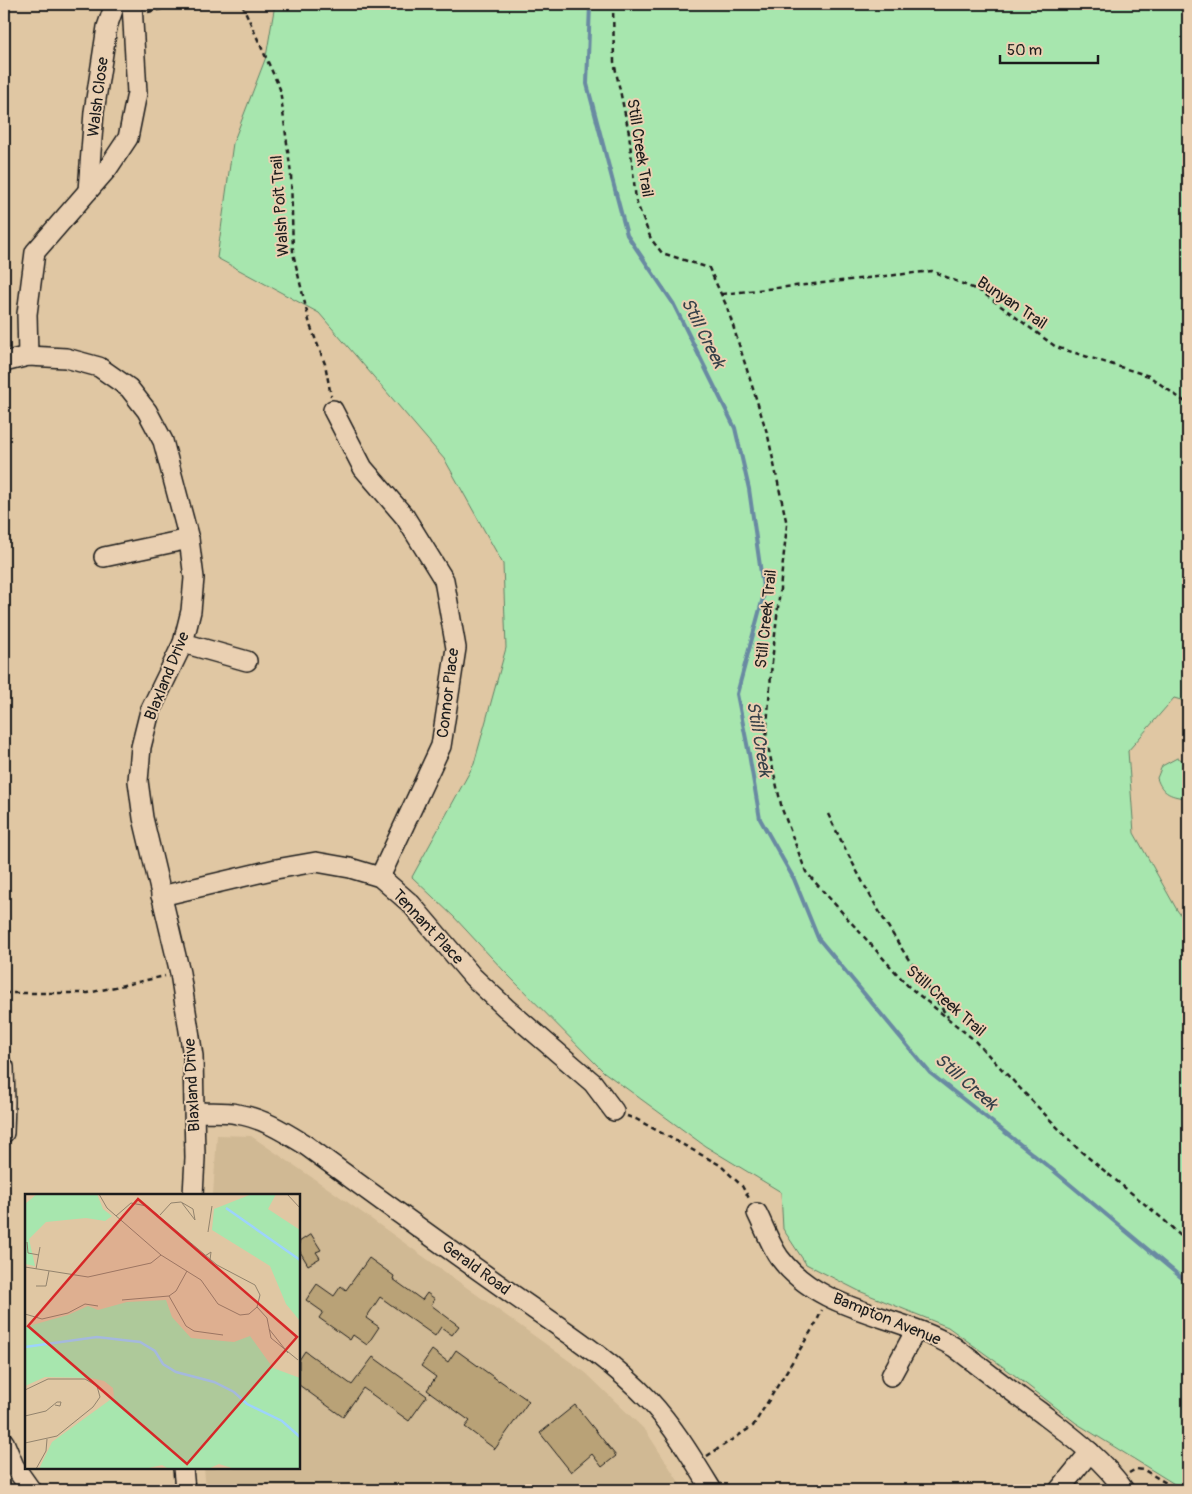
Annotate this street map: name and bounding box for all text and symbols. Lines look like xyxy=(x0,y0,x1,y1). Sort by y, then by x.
scale bar xyxy=(1000,32,1097,64)
text: 50 m xyxy=(1007,41,1042,60)
street label: Walsh Close xyxy=(83,56,113,138)
street label: Still Creek Trail xyxy=(622,97,658,199)
street label: Walsh Poit Trail xyxy=(266,155,294,257)
street label: Bunyan Trail xyxy=(973,272,1051,334)
water label: Still Creek xyxy=(676,294,731,373)
street label: Still Creek Trail xyxy=(751,569,781,669)
street label: Blaxland Drive xyxy=(140,629,194,723)
street label: Connor Place xyxy=(433,647,463,739)
water label: Still Creek xyxy=(741,700,777,780)
street label: Tennant Place xyxy=(388,885,468,969)
street label: Still Creek Trail xyxy=(902,961,990,1041)
street label: Blaxland Drive xyxy=(180,1038,204,1132)
water label: Still Creek xyxy=(930,1048,1003,1117)
inset map xyxy=(25,1194,300,1469)
street label: Gerald Road xyxy=(438,1236,514,1300)
street label: Bampton Avenue xyxy=(830,1288,944,1350)

